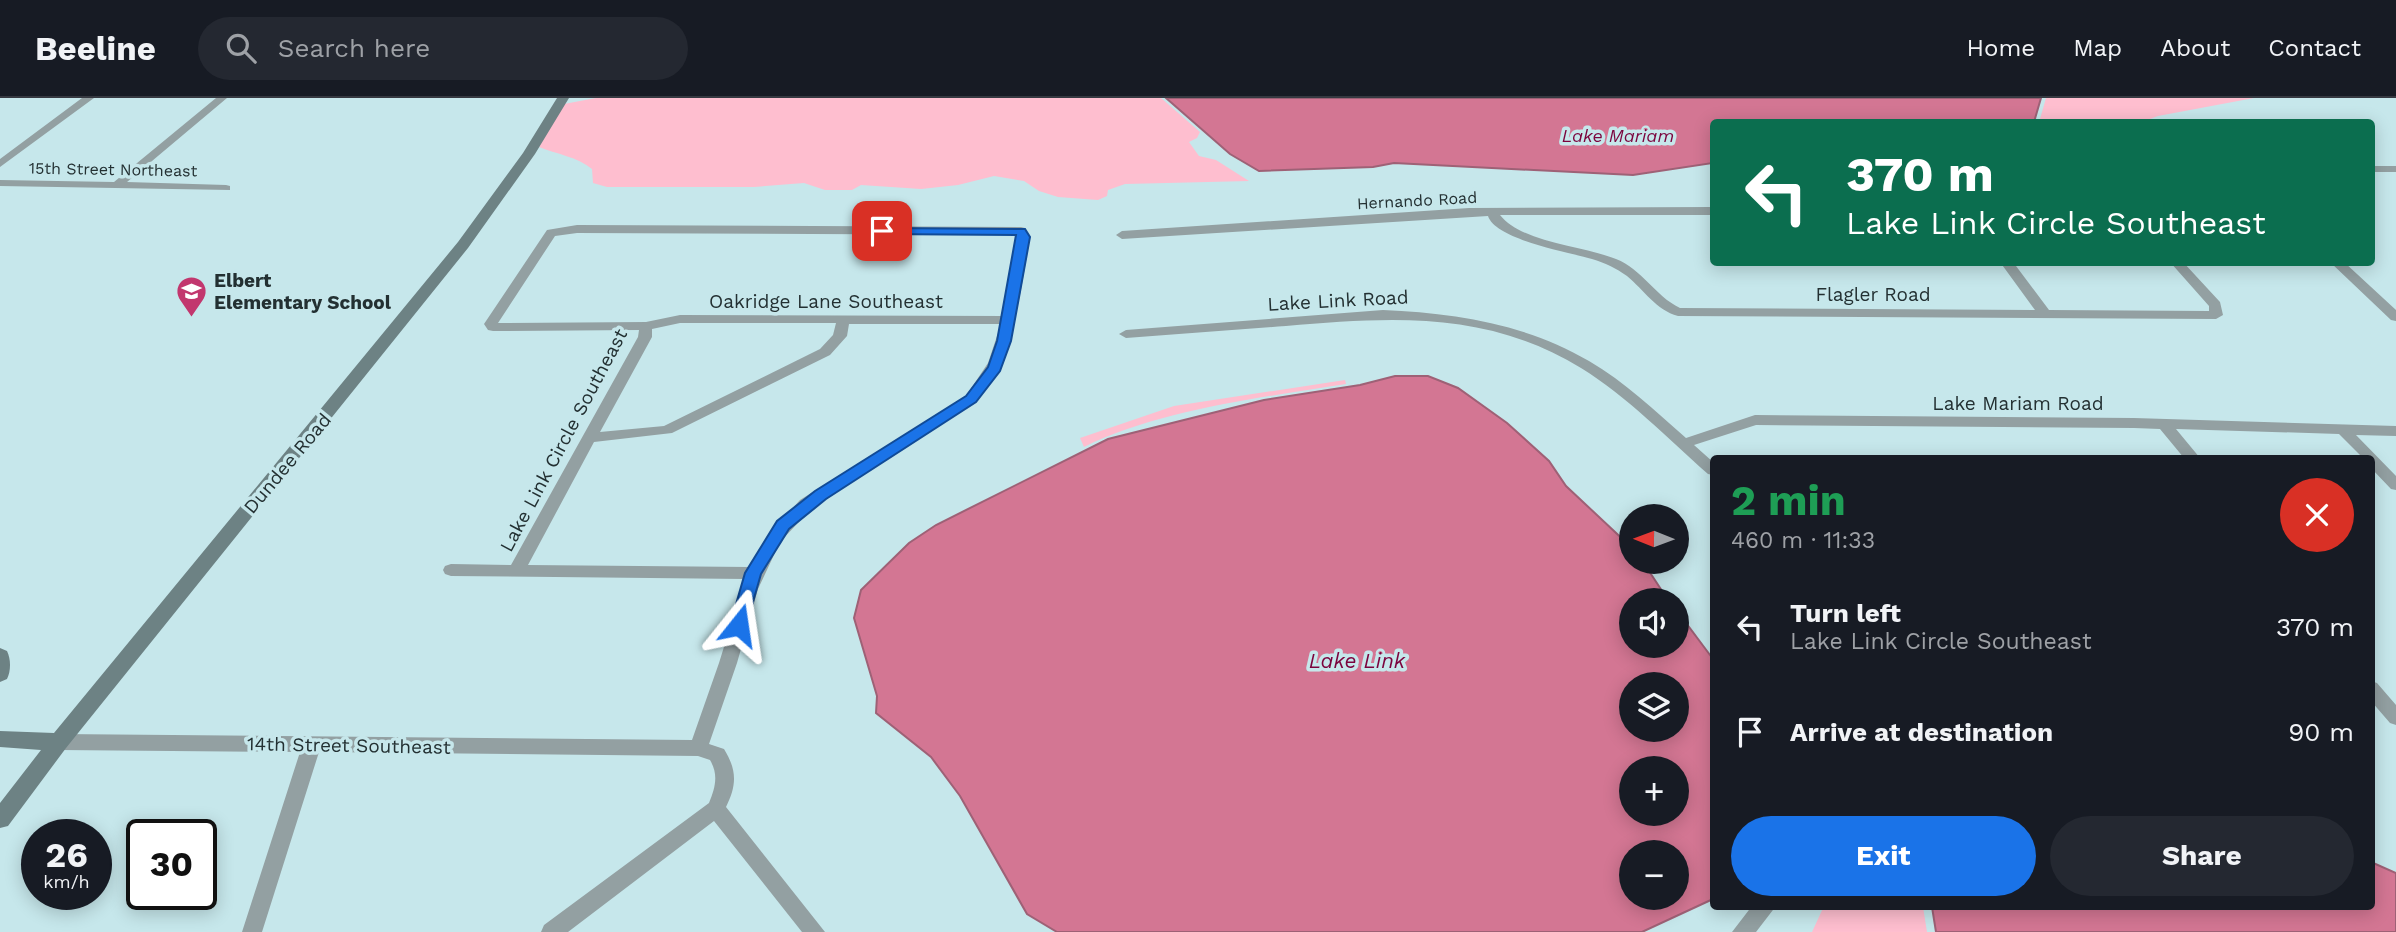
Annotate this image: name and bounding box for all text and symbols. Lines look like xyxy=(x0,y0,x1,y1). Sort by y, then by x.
search box xyxy=(198,17,688,80)
text: Beeline xyxy=(35,29,156,68)
icon: search xyxy=(222,29,260,67)
text: Search here xyxy=(278,33,430,63)
text: Home xyxy=(1967,34,2035,62)
text: Map xyxy=(2073,34,2122,62)
text: About xyxy=(2160,34,2230,62)
text: Contact xyxy=(2268,34,2361,62)
water label: Lake Mariam xyxy=(1562,125,1674,146)
text: 370 m xyxy=(1846,145,1994,203)
icon: left xyxy=(1731,147,1822,238)
street label: 15th Street Northeast xyxy=(29,159,198,180)
street label: Hernando Road xyxy=(1356,188,1478,213)
pin xyxy=(852,201,912,261)
text: Lake Link Circle Southeast xyxy=(1846,204,2266,242)
icon: arrive xyxy=(863,212,901,250)
place label: Elbert Elementary School xyxy=(214,269,392,314)
school or university icon: Elbert Elementary School xyxy=(174,274,208,318)
street label: Flagler Road xyxy=(1815,283,1931,306)
street label: Lake Link Road xyxy=(1267,285,1409,316)
street label: Oakridge Lane Southeast xyxy=(709,290,943,313)
street label: Lake Link Circle Southeast xyxy=(495,325,632,556)
street label: Lake Mariam Road xyxy=(1932,392,2104,415)
street label: Dundee Road xyxy=(239,408,336,518)
text: 2 min xyxy=(1731,476,1846,525)
button: close xyxy=(2280,478,2354,552)
north arrow xyxy=(1619,504,1689,574)
map controls xyxy=(1619,504,1689,910)
text: 460 m · 11:33 xyxy=(1731,527,1875,554)
position arrow xyxy=(702,588,776,662)
button: sound xyxy=(1619,588,1689,658)
text: Turn left xyxy=(1790,598,1901,628)
icon: left xyxy=(1731,608,1769,646)
text: 370 m xyxy=(2276,612,2354,642)
text: Lake Link Circle Southeast xyxy=(1790,628,2092,655)
water label: Lake Link xyxy=(1309,648,1406,673)
button: layers xyxy=(1619,672,1689,742)
icon: arrive xyxy=(1731,713,1769,751)
text: Arrive at destination xyxy=(1790,717,2053,747)
text: 90 m xyxy=(2288,717,2354,747)
street label: 14th Street Southeast xyxy=(247,732,451,759)
button: + xyxy=(1619,756,1689,826)
button: Exit xyxy=(1731,816,2036,896)
button: Share xyxy=(2050,816,2354,896)
speed limit sign: 30 xyxy=(126,819,217,910)
text: 26 xyxy=(45,834,88,876)
button: − xyxy=(1619,840,1689,910)
text: km/h xyxy=(43,871,90,892)

